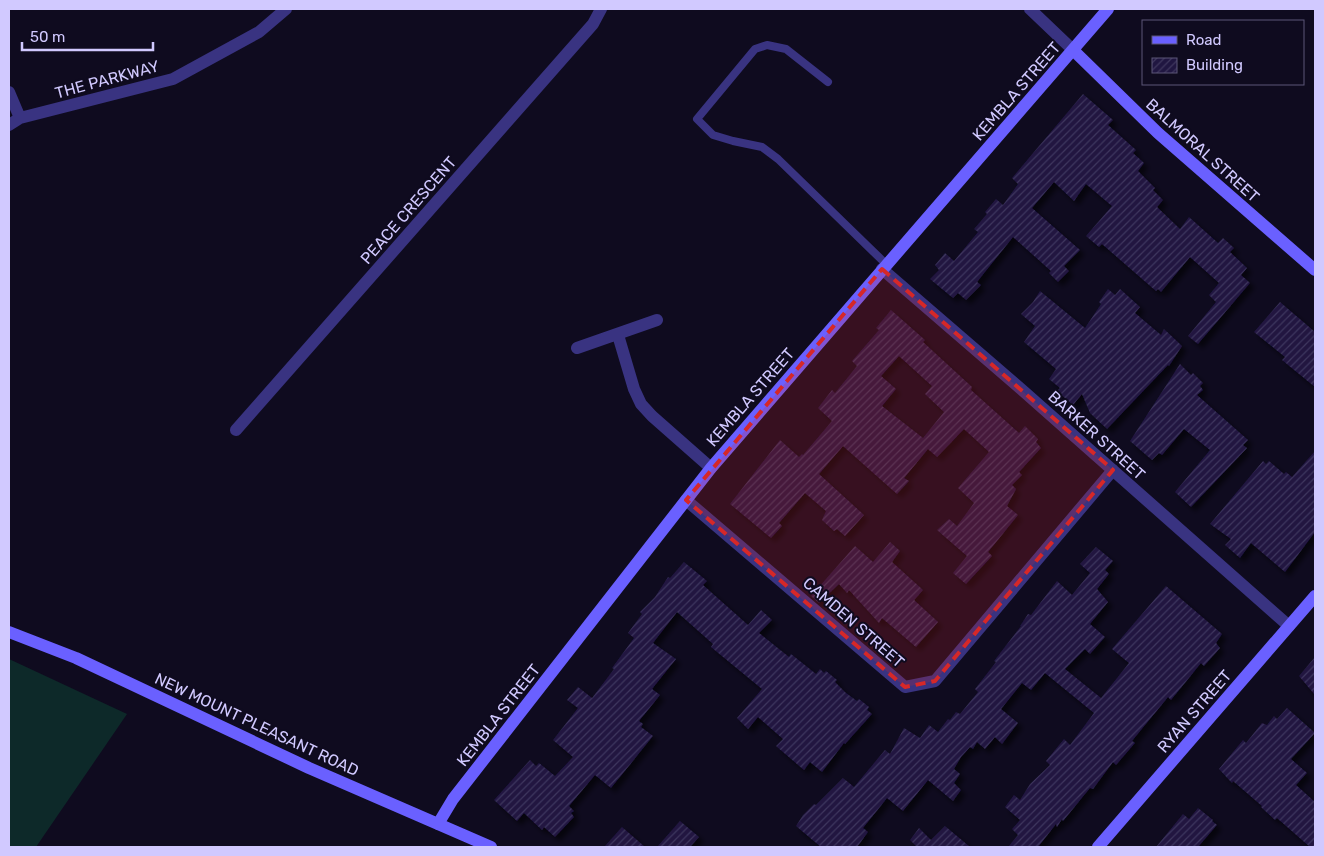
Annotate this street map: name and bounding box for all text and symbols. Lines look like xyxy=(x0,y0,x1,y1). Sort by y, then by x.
scale bar xyxy=(22,20,154,52)
legend xyxy=(1142,20,1304,85)
text: 50 m xyxy=(30,28,65,46)
text: Road xyxy=(1186,31,1222,49)
street label: KEMBLA STREET xyxy=(968,38,1064,144)
street label: THE PARKWAY xyxy=(53,56,161,103)
text: Building xyxy=(1186,56,1243,74)
street label: BALMORAL STREET xyxy=(1142,95,1263,206)
street label: PEACE CRESCENT xyxy=(357,153,460,268)
street label: KEMBLA STREET xyxy=(702,344,798,450)
street label: BARKER STREET xyxy=(1044,387,1149,484)
street label: CAMDEN STREET xyxy=(799,573,908,672)
street label: KEMBLA STREET xyxy=(453,661,544,770)
street label: RYAN STREET xyxy=(1153,666,1235,757)
street label: NEW MOUNT PLEASANT ROAD xyxy=(152,669,362,780)

